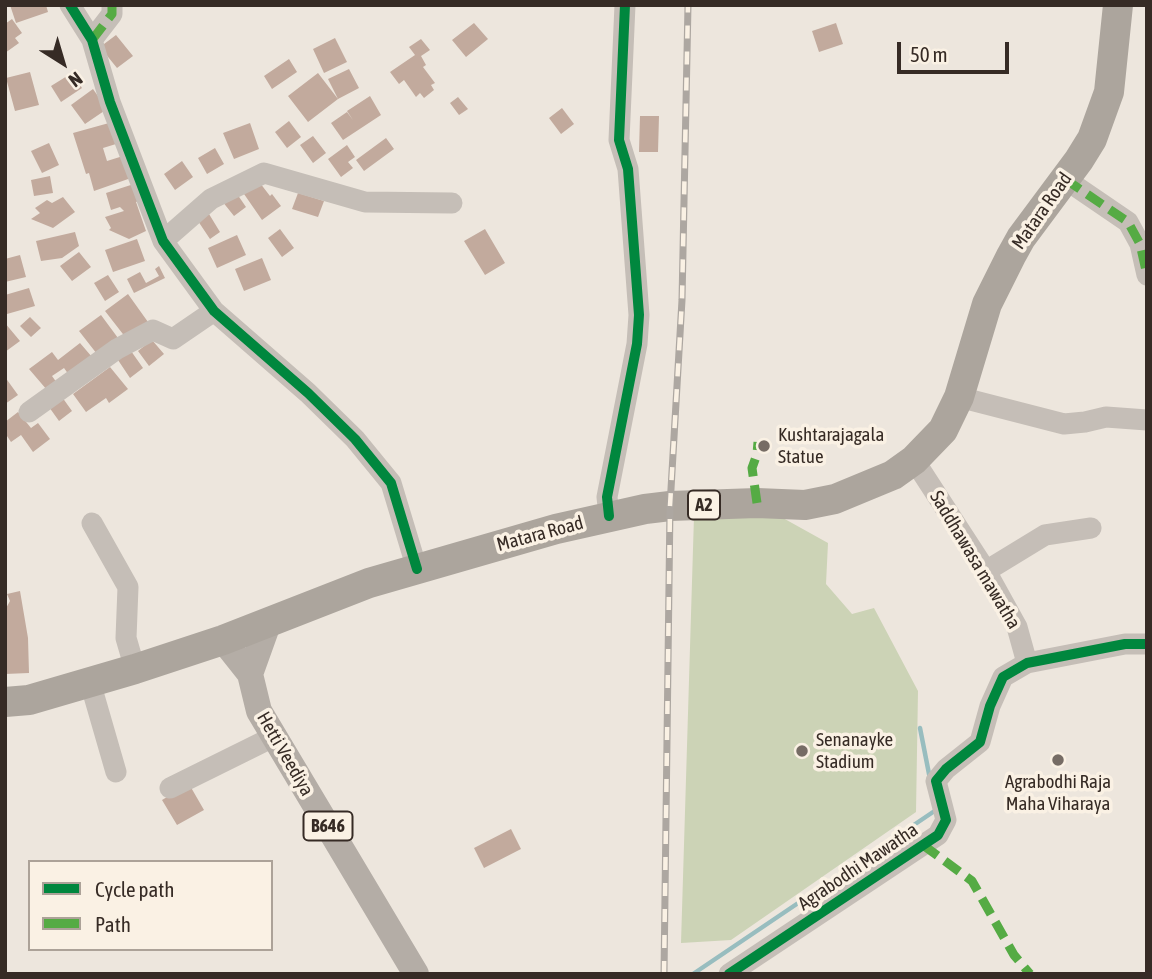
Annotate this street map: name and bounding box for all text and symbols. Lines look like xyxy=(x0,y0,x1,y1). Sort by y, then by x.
north arrow xyxy=(28,28,98,98)
scale bar xyxy=(900,28,1012,72)
text: 50 m xyxy=(910,42,948,66)
text: N xyxy=(65,68,87,92)
street label: Matara Road xyxy=(1007,168,1077,254)
place label: Kushtarajagala Statue xyxy=(778,424,884,468)
marker: Kushtarajagala Statue xyxy=(756,438,772,454)
street label: Saddhawasa mawatha xyxy=(925,487,1025,633)
road number: A2 xyxy=(688,490,720,520)
street label: Matara Road xyxy=(494,511,586,557)
street label: Hetti Veediya xyxy=(252,708,318,800)
place label: Senanayke Stadium xyxy=(816,729,893,773)
marker: Senanayke Stadium xyxy=(794,743,810,759)
marker: Agrabodhi Raja Maha Viharaya xyxy=(1050,752,1066,768)
place label: Agrabodhi Raja Maha Viharaya xyxy=(1005,771,1111,815)
road number: B646 xyxy=(304,812,352,840)
street label: Agrabodhi Mawatha xyxy=(794,818,922,916)
legend xyxy=(28,860,273,951)
text: Cycle path xyxy=(95,877,174,901)
text: Path xyxy=(95,912,131,936)

